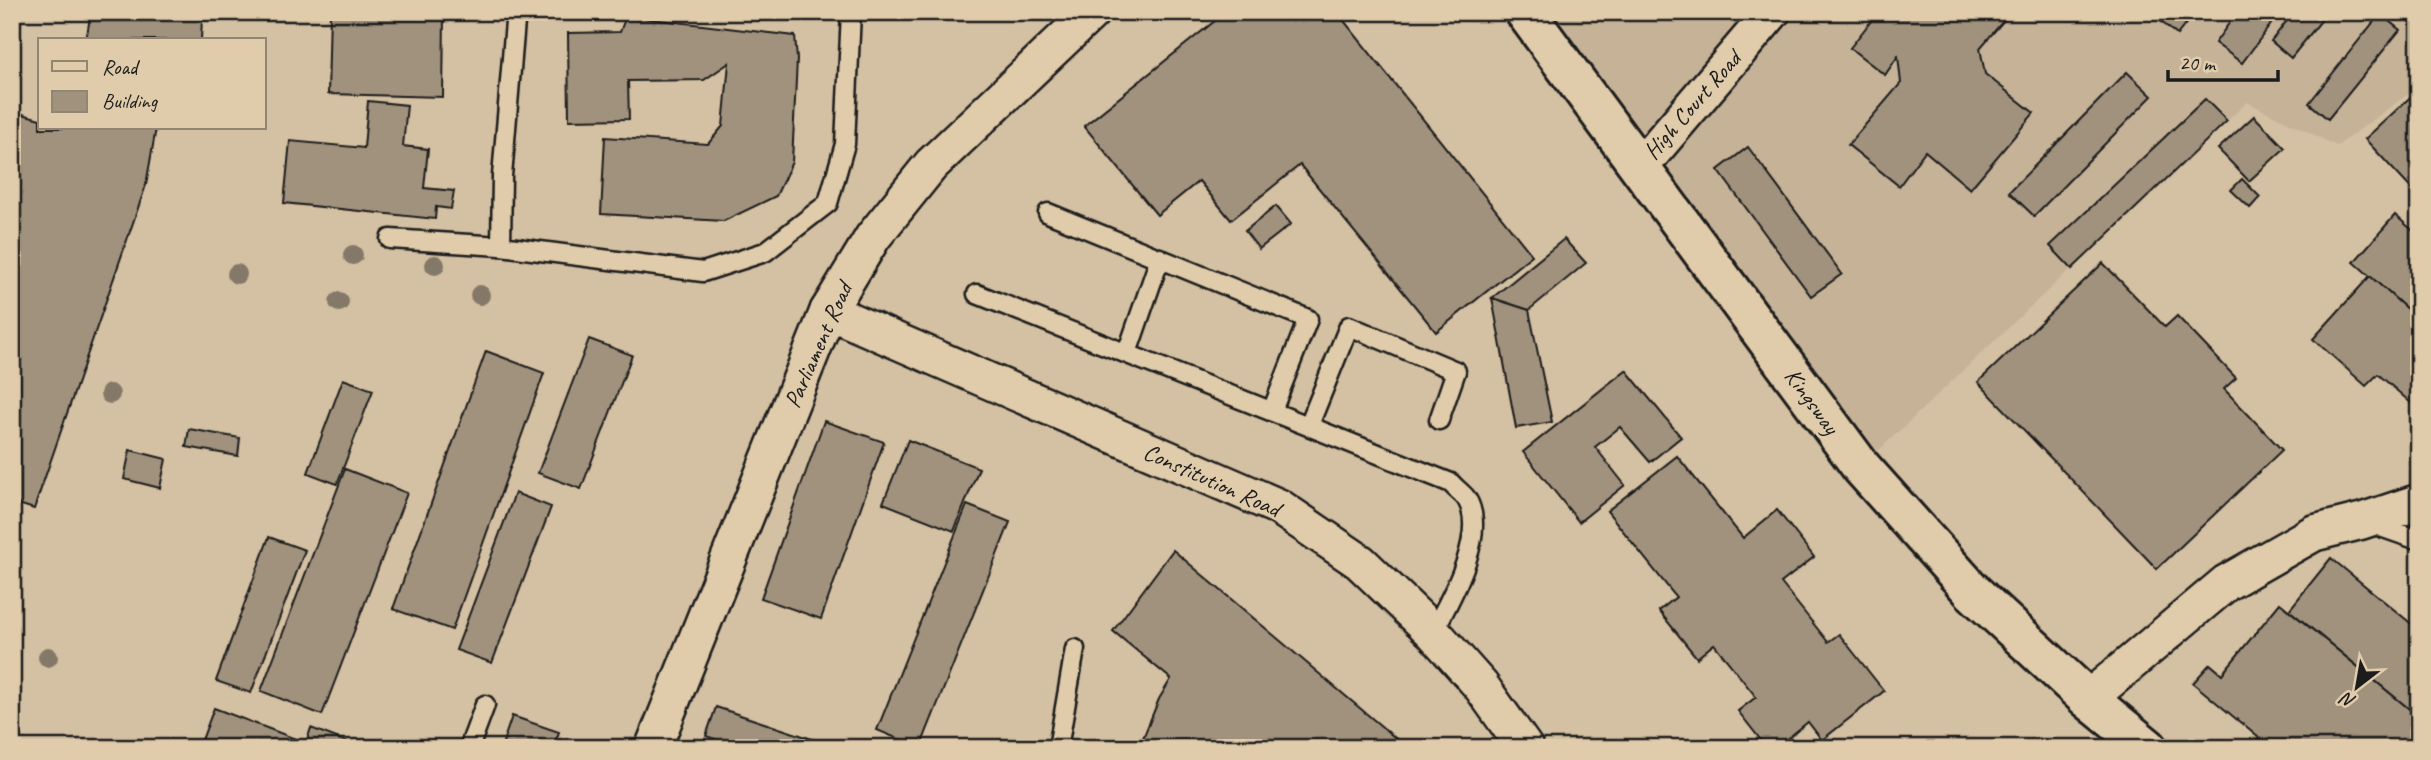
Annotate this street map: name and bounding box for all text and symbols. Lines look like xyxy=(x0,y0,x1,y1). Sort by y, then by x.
legend xyxy=(38,38,266,130)
scale bar xyxy=(2168,38,2279,82)
street label: High Court Road xyxy=(1637,42,1750,165)
text: 20 m xyxy=(2179,50,2217,76)
text: Road xyxy=(102,54,141,80)
text: Building xyxy=(102,88,159,114)
street label: Parliament Road xyxy=(777,274,860,412)
street label: Kingsway xyxy=(1778,362,1847,441)
street label: Constitution Road xyxy=(1139,436,1288,525)
north arrow xyxy=(2322,652,2392,722)
text: N xyxy=(2335,686,2360,714)

